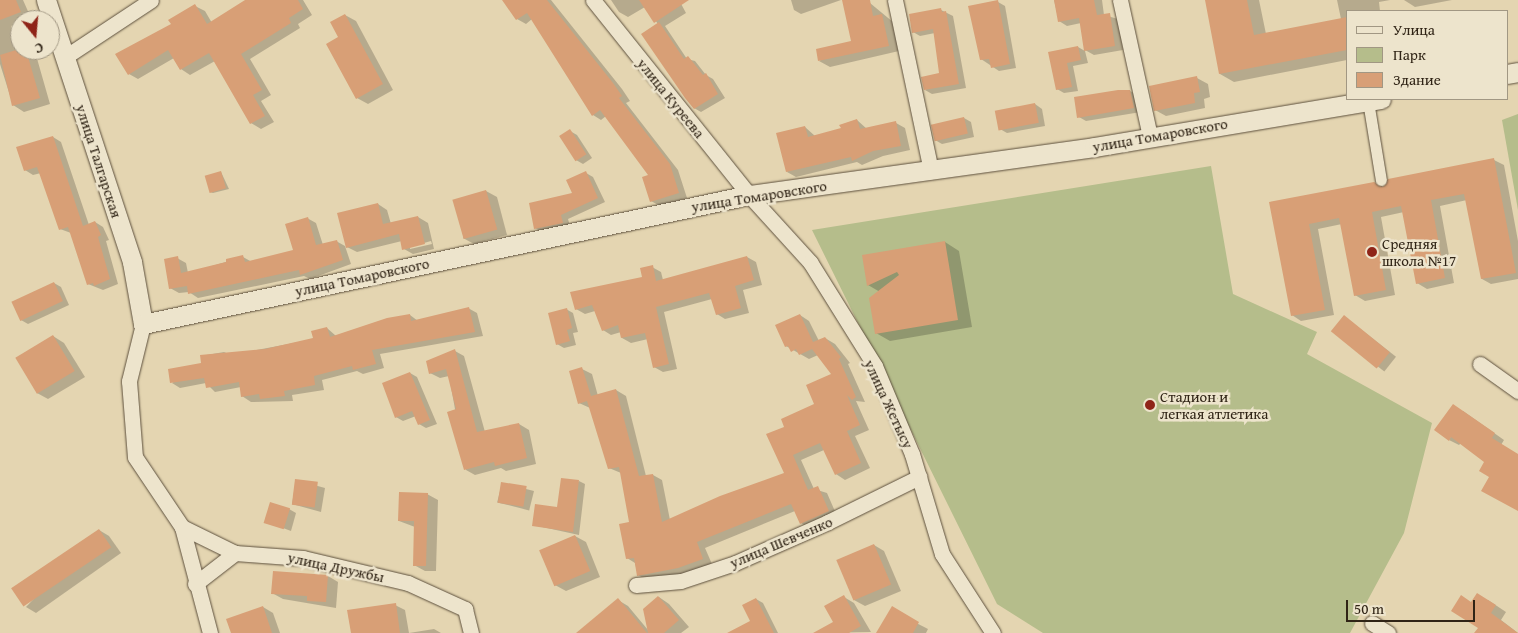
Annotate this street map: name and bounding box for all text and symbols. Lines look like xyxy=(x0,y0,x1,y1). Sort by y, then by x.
north arrow xyxy=(10,10,60,60)
legend xyxy=(1346,10,1508,100)
text: Улица xyxy=(1393,19,1435,40)
text: С xyxy=(32,38,46,59)
text: Парк xyxy=(1393,44,1426,65)
street label: улица Куреева xyxy=(633,55,709,141)
text: Здание xyxy=(1393,69,1441,90)
street label: улица Талгарская xyxy=(72,102,126,220)
street label: улица Томаровского xyxy=(1091,114,1229,156)
street label: улица Томаровского xyxy=(690,176,828,216)
place label: Средняя школа №17 xyxy=(1382,234,1456,269)
marker: Средняя школа №17 xyxy=(1366,246,1378,258)
street label: улица Томаровского xyxy=(293,254,431,300)
street label: улица Жетысу xyxy=(861,357,917,451)
place label: Стадион и легкая атлетика xyxy=(1160,387,1268,422)
marker: Стадион и легкая атлетика xyxy=(1144,399,1156,411)
street label: улица Шевченко xyxy=(727,512,835,572)
street label: улица Дружбы xyxy=(286,548,386,586)
scale bar xyxy=(1348,590,1477,622)
text: 50 m xyxy=(1354,598,1384,619)

